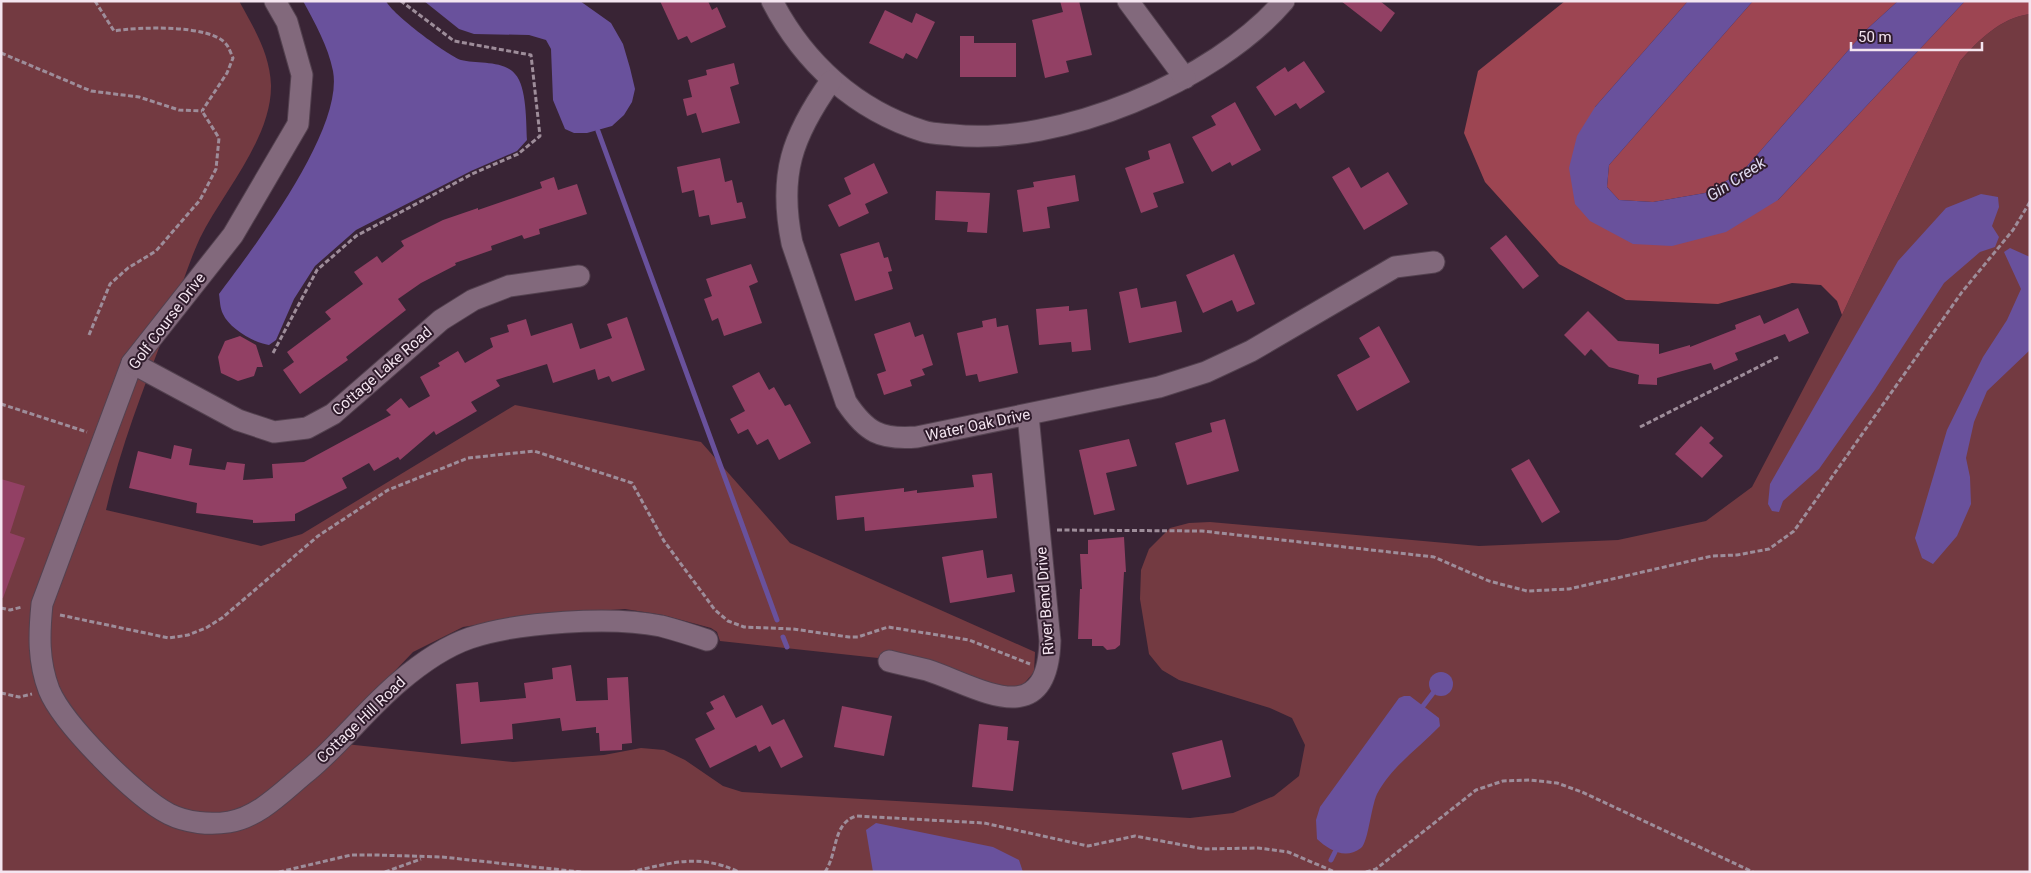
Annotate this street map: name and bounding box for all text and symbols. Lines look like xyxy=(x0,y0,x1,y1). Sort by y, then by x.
scale bar xyxy=(1851,20,1982,52)
text: 50 m xyxy=(1858,28,1892,46)
water label: Gin Creek xyxy=(1703,152,1770,205)
street label: Golf Course Drive xyxy=(125,269,209,373)
street label: Cottage Lake Road xyxy=(328,323,436,419)
street label: Water Oak Drive xyxy=(924,405,1032,445)
street label: River Bend Drive xyxy=(1032,546,1058,656)
street label: Cottage Hill Road xyxy=(313,673,409,767)

